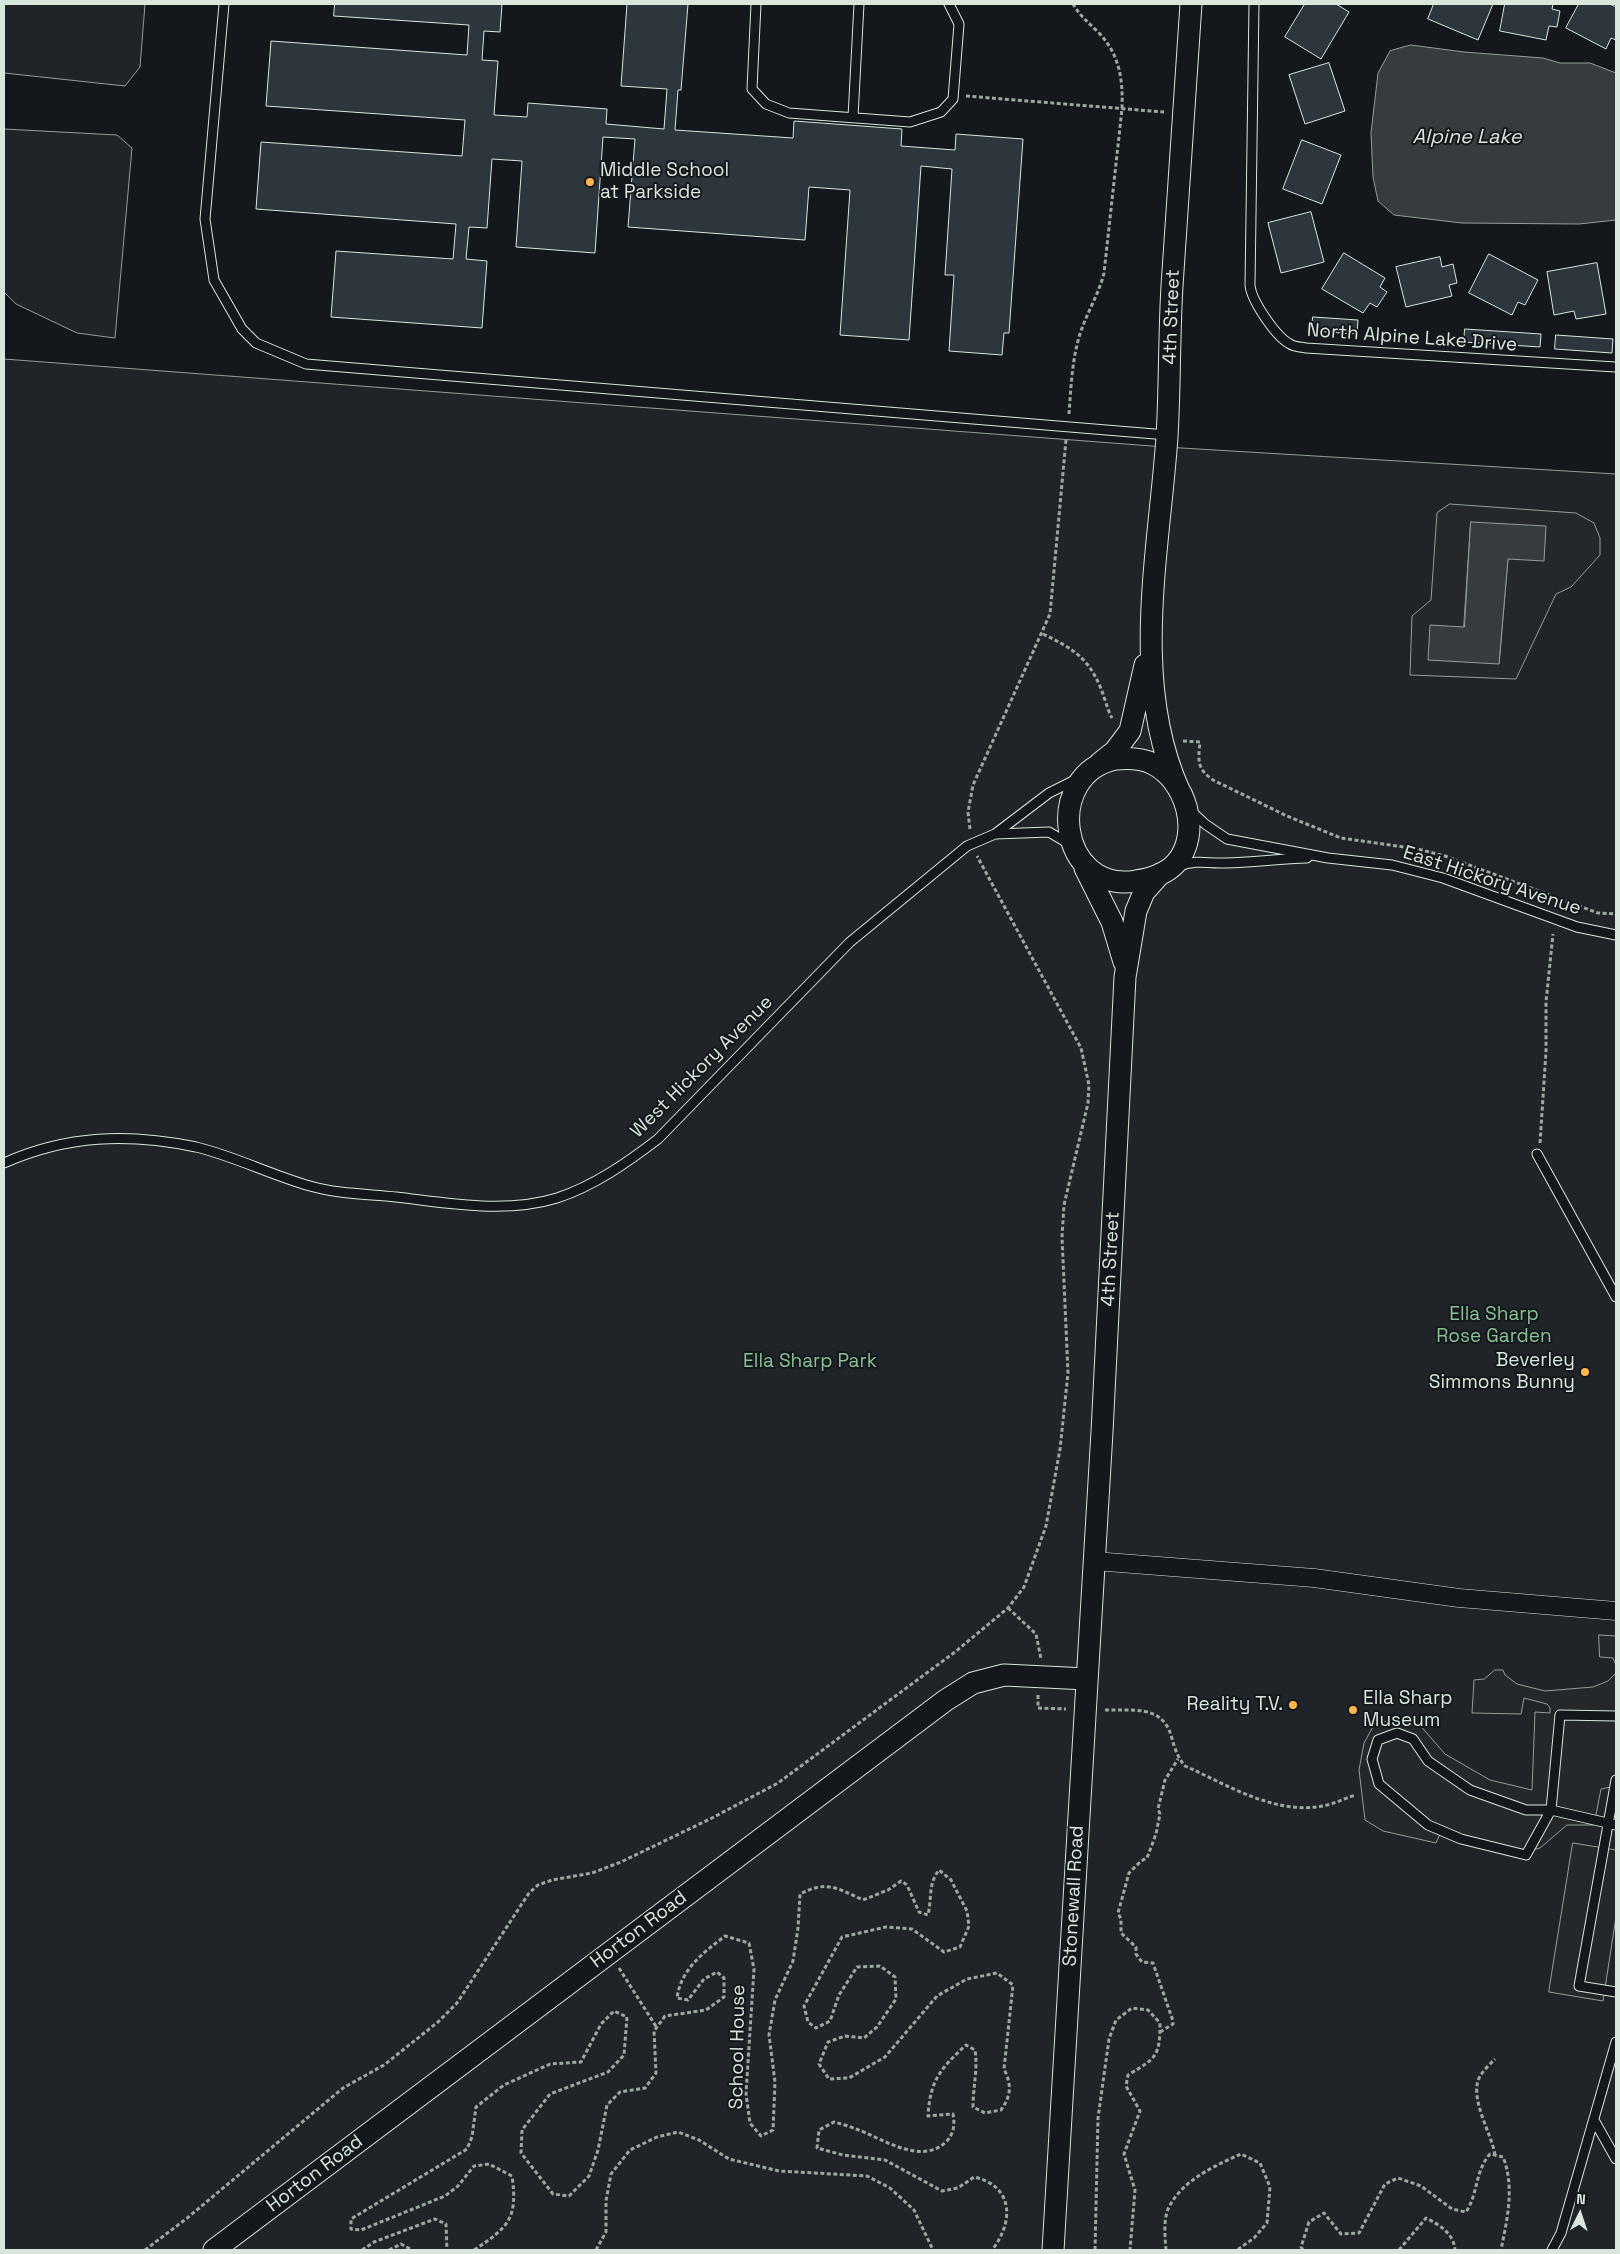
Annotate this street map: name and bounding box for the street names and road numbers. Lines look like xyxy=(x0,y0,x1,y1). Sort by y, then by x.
street label: 4th Street xyxy=(1159,269,1185,365)
street label: North Alpine Lake Drive xyxy=(1306,319,1518,357)
street label: East Hickory Avenue xyxy=(1400,841,1584,921)
street label: West Hickory Avenue xyxy=(626,991,778,1143)
street label: 4th Street xyxy=(1097,1211,1125,1307)
street label: Stonewall Road xyxy=(1059,1825,1089,1967)
street label: Horton Road xyxy=(586,1886,692,1974)
street label: School House xyxy=(726,1984,750,2110)
street label: Horton Road xyxy=(262,2130,368,2218)

